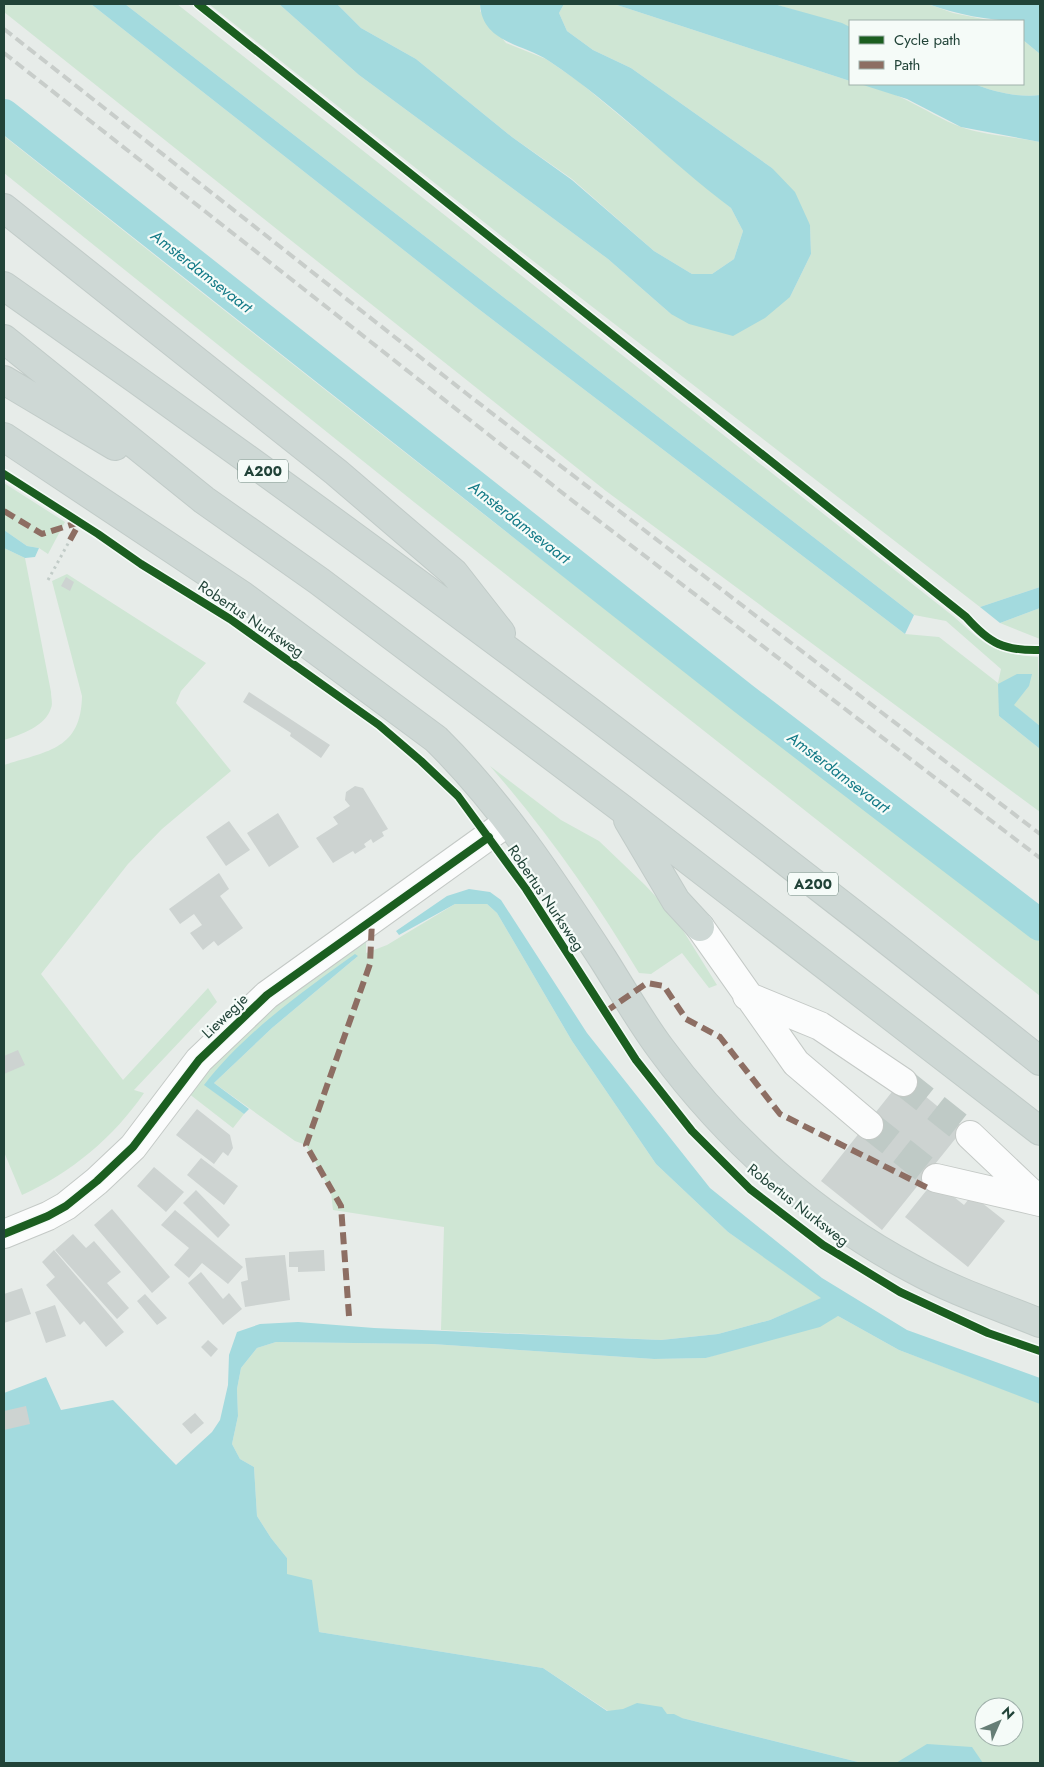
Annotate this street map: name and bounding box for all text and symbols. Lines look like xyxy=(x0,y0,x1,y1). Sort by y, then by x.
legend xyxy=(849,20,1024,85)
text: Cycle path xyxy=(894,29,961,51)
text: Path xyxy=(894,54,920,76)
water label: Amsterdamsevaart xyxy=(145,224,258,319)
road number: A200 xyxy=(238,460,288,482)
water label: Amsterdamsevaart xyxy=(463,475,576,570)
street label: Robertus Nurksweg xyxy=(194,575,308,663)
water label: Amsterdamsevaart xyxy=(782,726,896,819)
street label: Robertus Nurksweg xyxy=(502,841,590,955)
road number: A200 xyxy=(788,872,838,896)
street label: Liewegje xyxy=(197,988,253,1044)
street label: Robertus Nurksweg xyxy=(743,1158,853,1252)
north arrow xyxy=(974,1697,1024,1747)
text: N xyxy=(997,1702,1019,1724)

